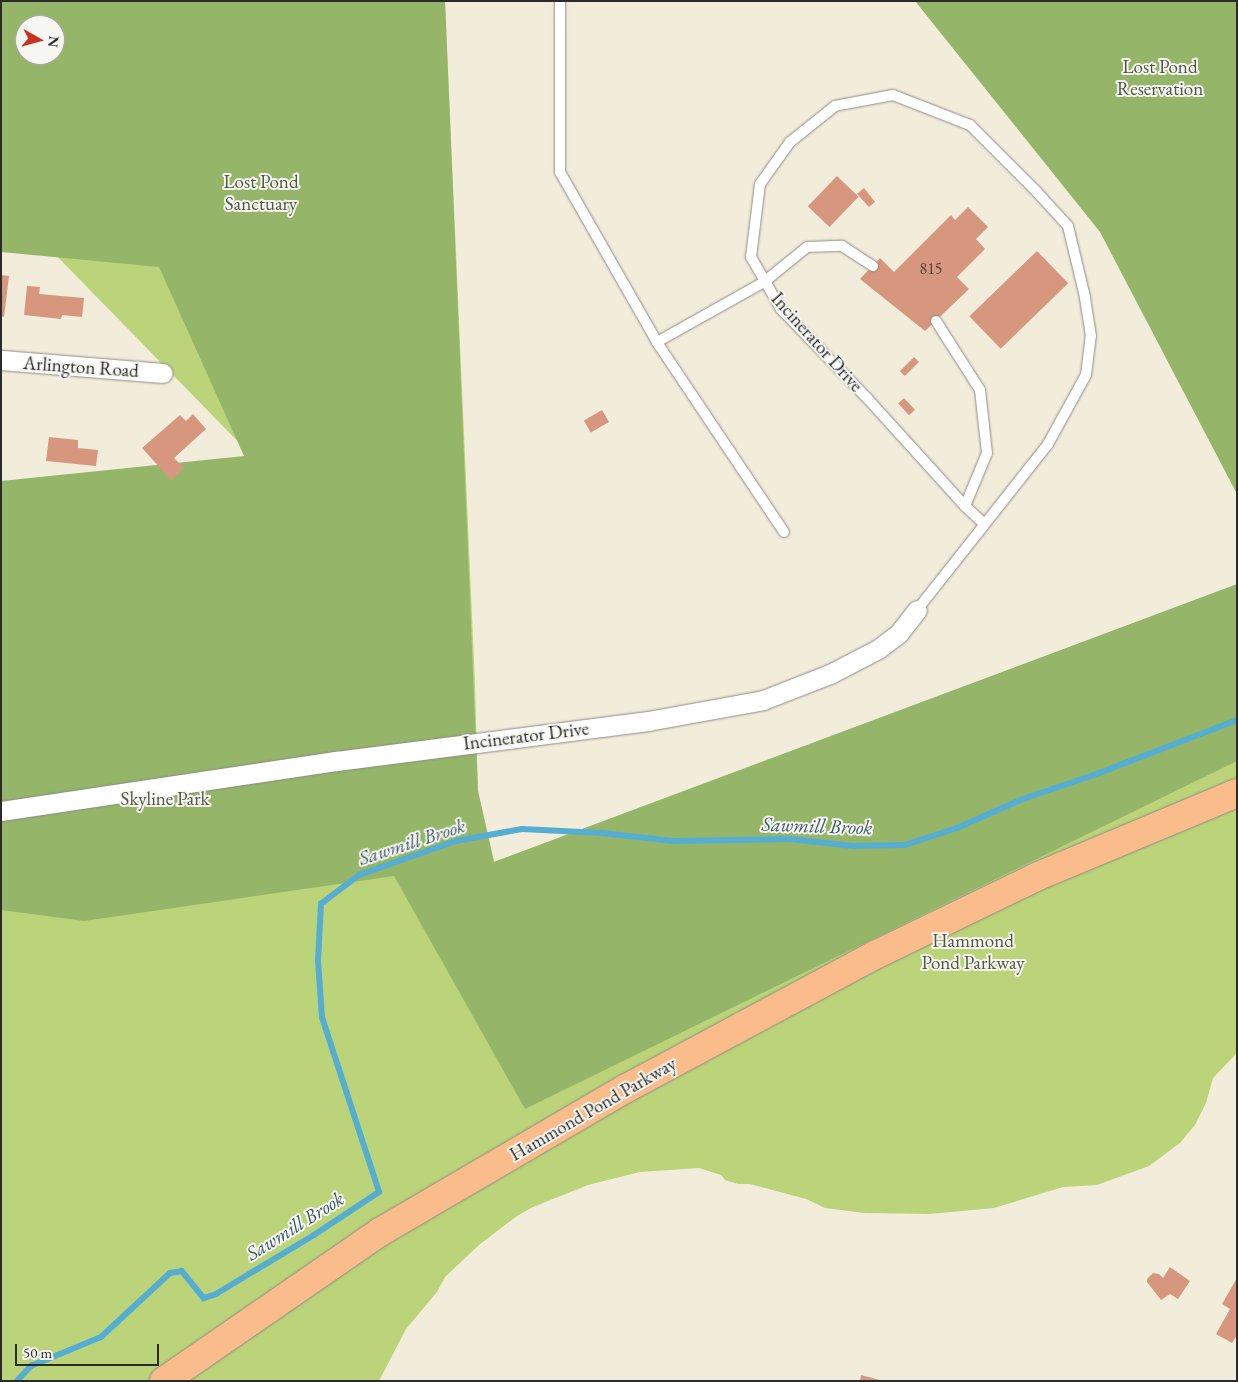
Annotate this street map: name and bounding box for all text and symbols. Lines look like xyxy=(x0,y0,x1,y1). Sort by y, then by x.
north arrow xyxy=(15,15,65,65)
text: N xyxy=(44,35,64,48)
park label: Lost Pond Reservation xyxy=(1117,56,1203,100)
park label: Lost Pond Sanctuary xyxy=(224,171,298,215)
house number: 815 xyxy=(919,259,943,279)
street label: Incinerator Drive xyxy=(766,287,868,397)
street label: Arlington Road xyxy=(22,352,140,382)
street label: Incinerator Drive xyxy=(462,717,590,755)
park label: Skyline Park xyxy=(121,788,209,810)
water label: Sawmill Brook xyxy=(761,812,873,840)
water label: Sawmill Brook xyxy=(356,813,468,871)
park label: Hammond Pond Parkway xyxy=(921,930,1025,974)
street label: Hammond Pond Parkway xyxy=(506,1052,680,1166)
water label: Sawmill Brook xyxy=(242,1186,348,1266)
scale bar xyxy=(18,1334,161,1366)
text: 50 m xyxy=(23,1343,52,1362)

